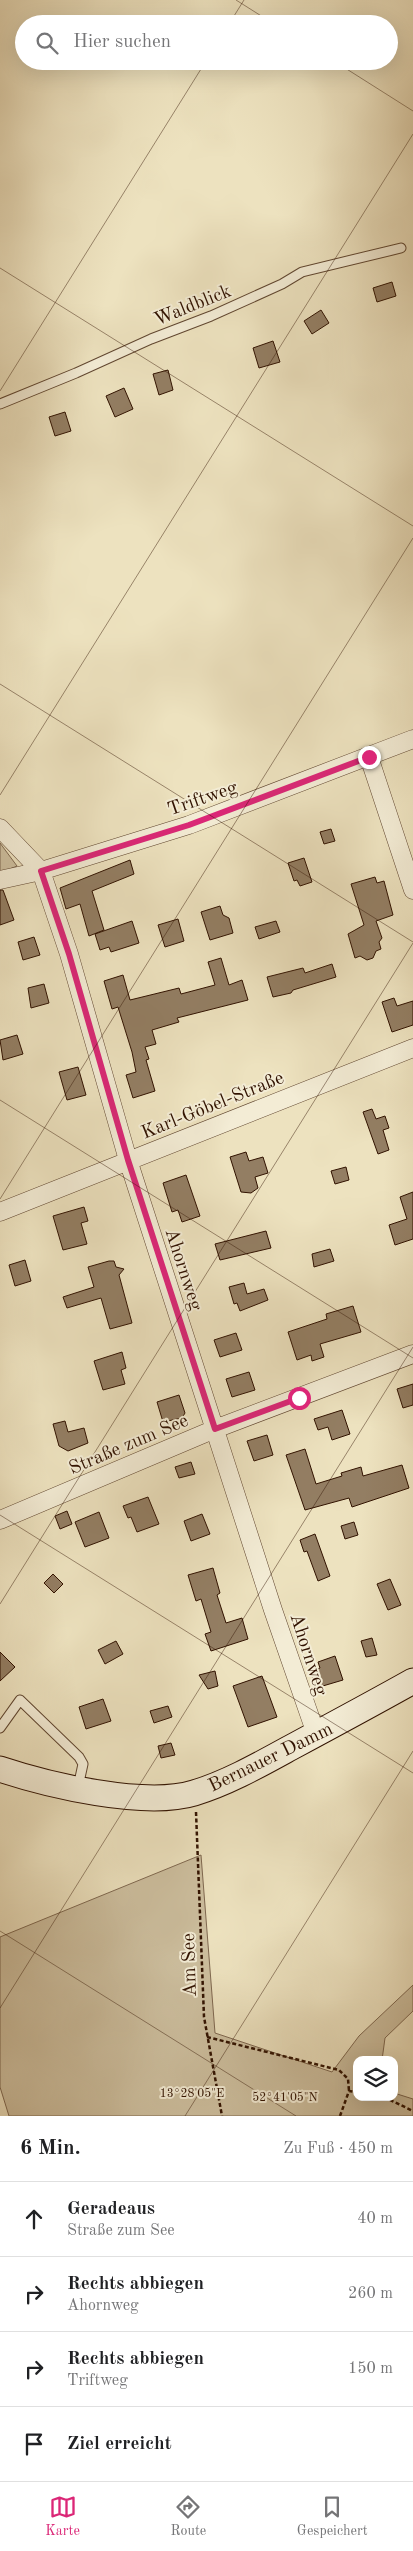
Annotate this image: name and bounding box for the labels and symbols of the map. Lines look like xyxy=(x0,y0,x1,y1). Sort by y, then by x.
street label: Waldblick xyxy=(152,282,234,330)
route end xyxy=(358,746,381,769)
street label: Triftweg xyxy=(166,778,241,820)
street label: Karl-Göbel-Straße xyxy=(139,1069,287,1144)
street label: Ahornweg xyxy=(160,1226,205,1314)
route start xyxy=(288,1387,311,1410)
street label: Straße zum See xyxy=(66,1412,192,1479)
street label: Ahornweg xyxy=(285,1611,330,1699)
street label: Bernauer Damm xyxy=(206,1720,336,1797)
street label: Am See xyxy=(180,1933,201,1997)
text: 13°28'05"E xyxy=(160,2087,224,2100)
text: 52°41'05"N xyxy=(252,2091,318,2104)

